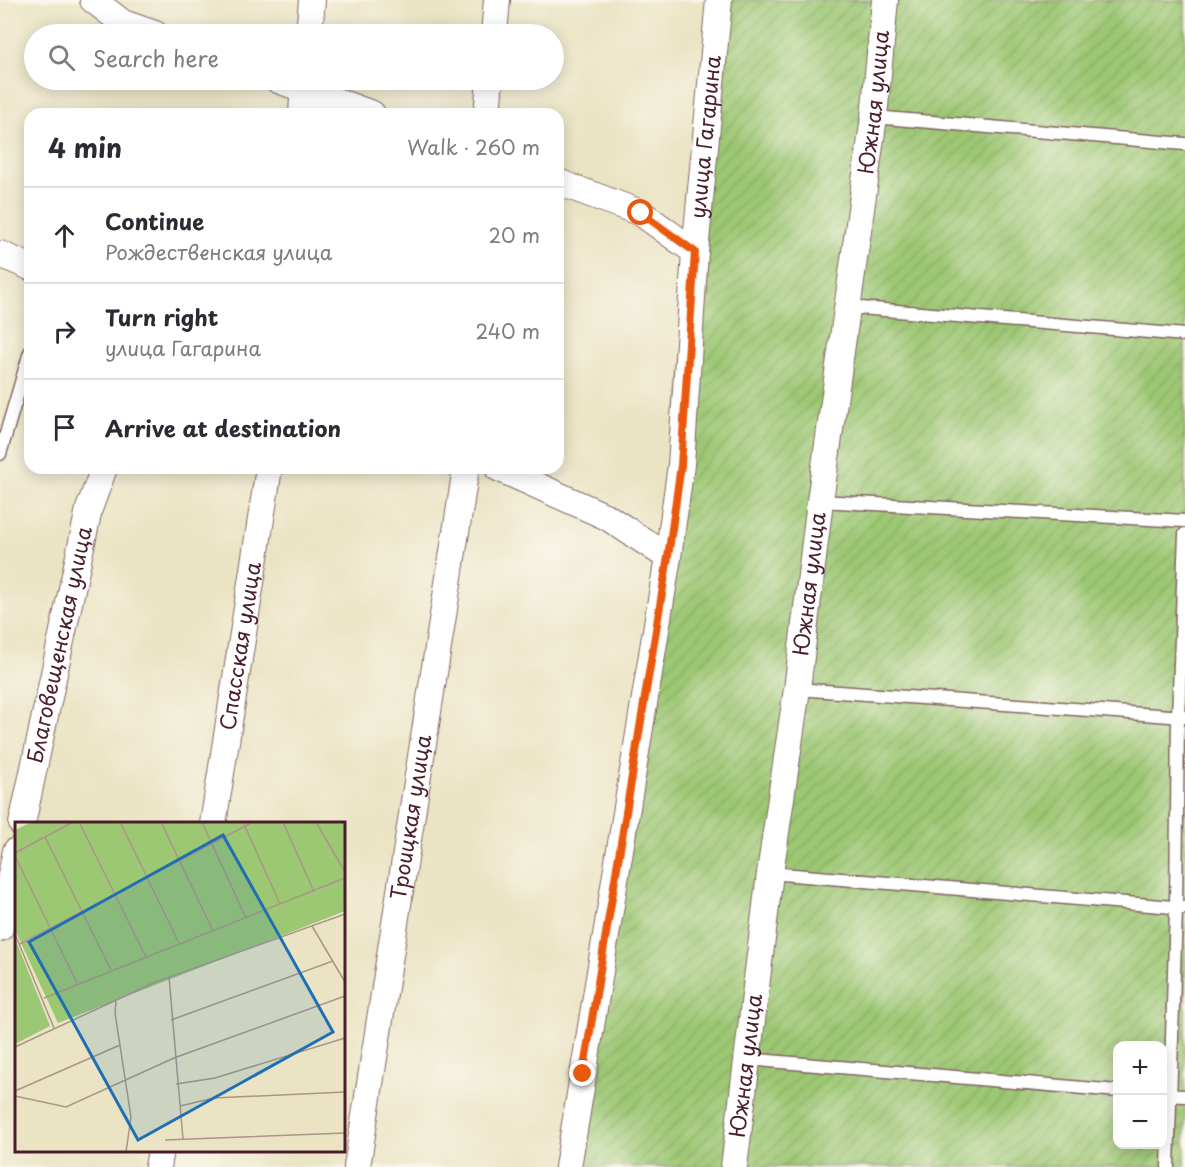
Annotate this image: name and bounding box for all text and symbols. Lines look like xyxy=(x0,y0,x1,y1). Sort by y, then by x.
search box xyxy=(24,24,564,90)
street label: Южная улица xyxy=(848,28,896,176)
icon: search xyxy=(45,41,78,74)
text: Search here xyxy=(93,41,219,74)
street label: улица Гагарина xyxy=(680,53,728,220)
text: 4 min xyxy=(48,128,122,167)
text: Walk · 260 m xyxy=(407,132,540,162)
route start xyxy=(627,199,653,225)
text: Continue xyxy=(105,204,204,237)
icon: ahead xyxy=(48,219,81,252)
text: 20 m xyxy=(488,220,540,250)
text: Рождественская улица xyxy=(105,237,332,267)
text: Turn right xyxy=(105,300,218,333)
icon: right xyxy=(48,315,81,348)
text: 240 m xyxy=(475,316,540,346)
text: улица Гагарина xyxy=(105,333,261,363)
icon: arrive xyxy=(48,411,81,444)
text: Arrive at destination xyxy=(105,411,341,444)
street label: Южная улица xyxy=(783,509,833,657)
street label: Благовещенская улица xyxy=(17,522,99,766)
street label: Спасская улица xyxy=(210,559,268,732)
street label: Троицкая улица xyxy=(381,731,438,902)
inset map xyxy=(15,822,345,1152)
street label: Южная улица xyxy=(720,991,769,1139)
map controls xyxy=(1113,1041,1167,1149)
button: + xyxy=(1113,1041,1167,1095)
route end xyxy=(569,1060,595,1086)
button: − xyxy=(1113,1095,1167,1149)

